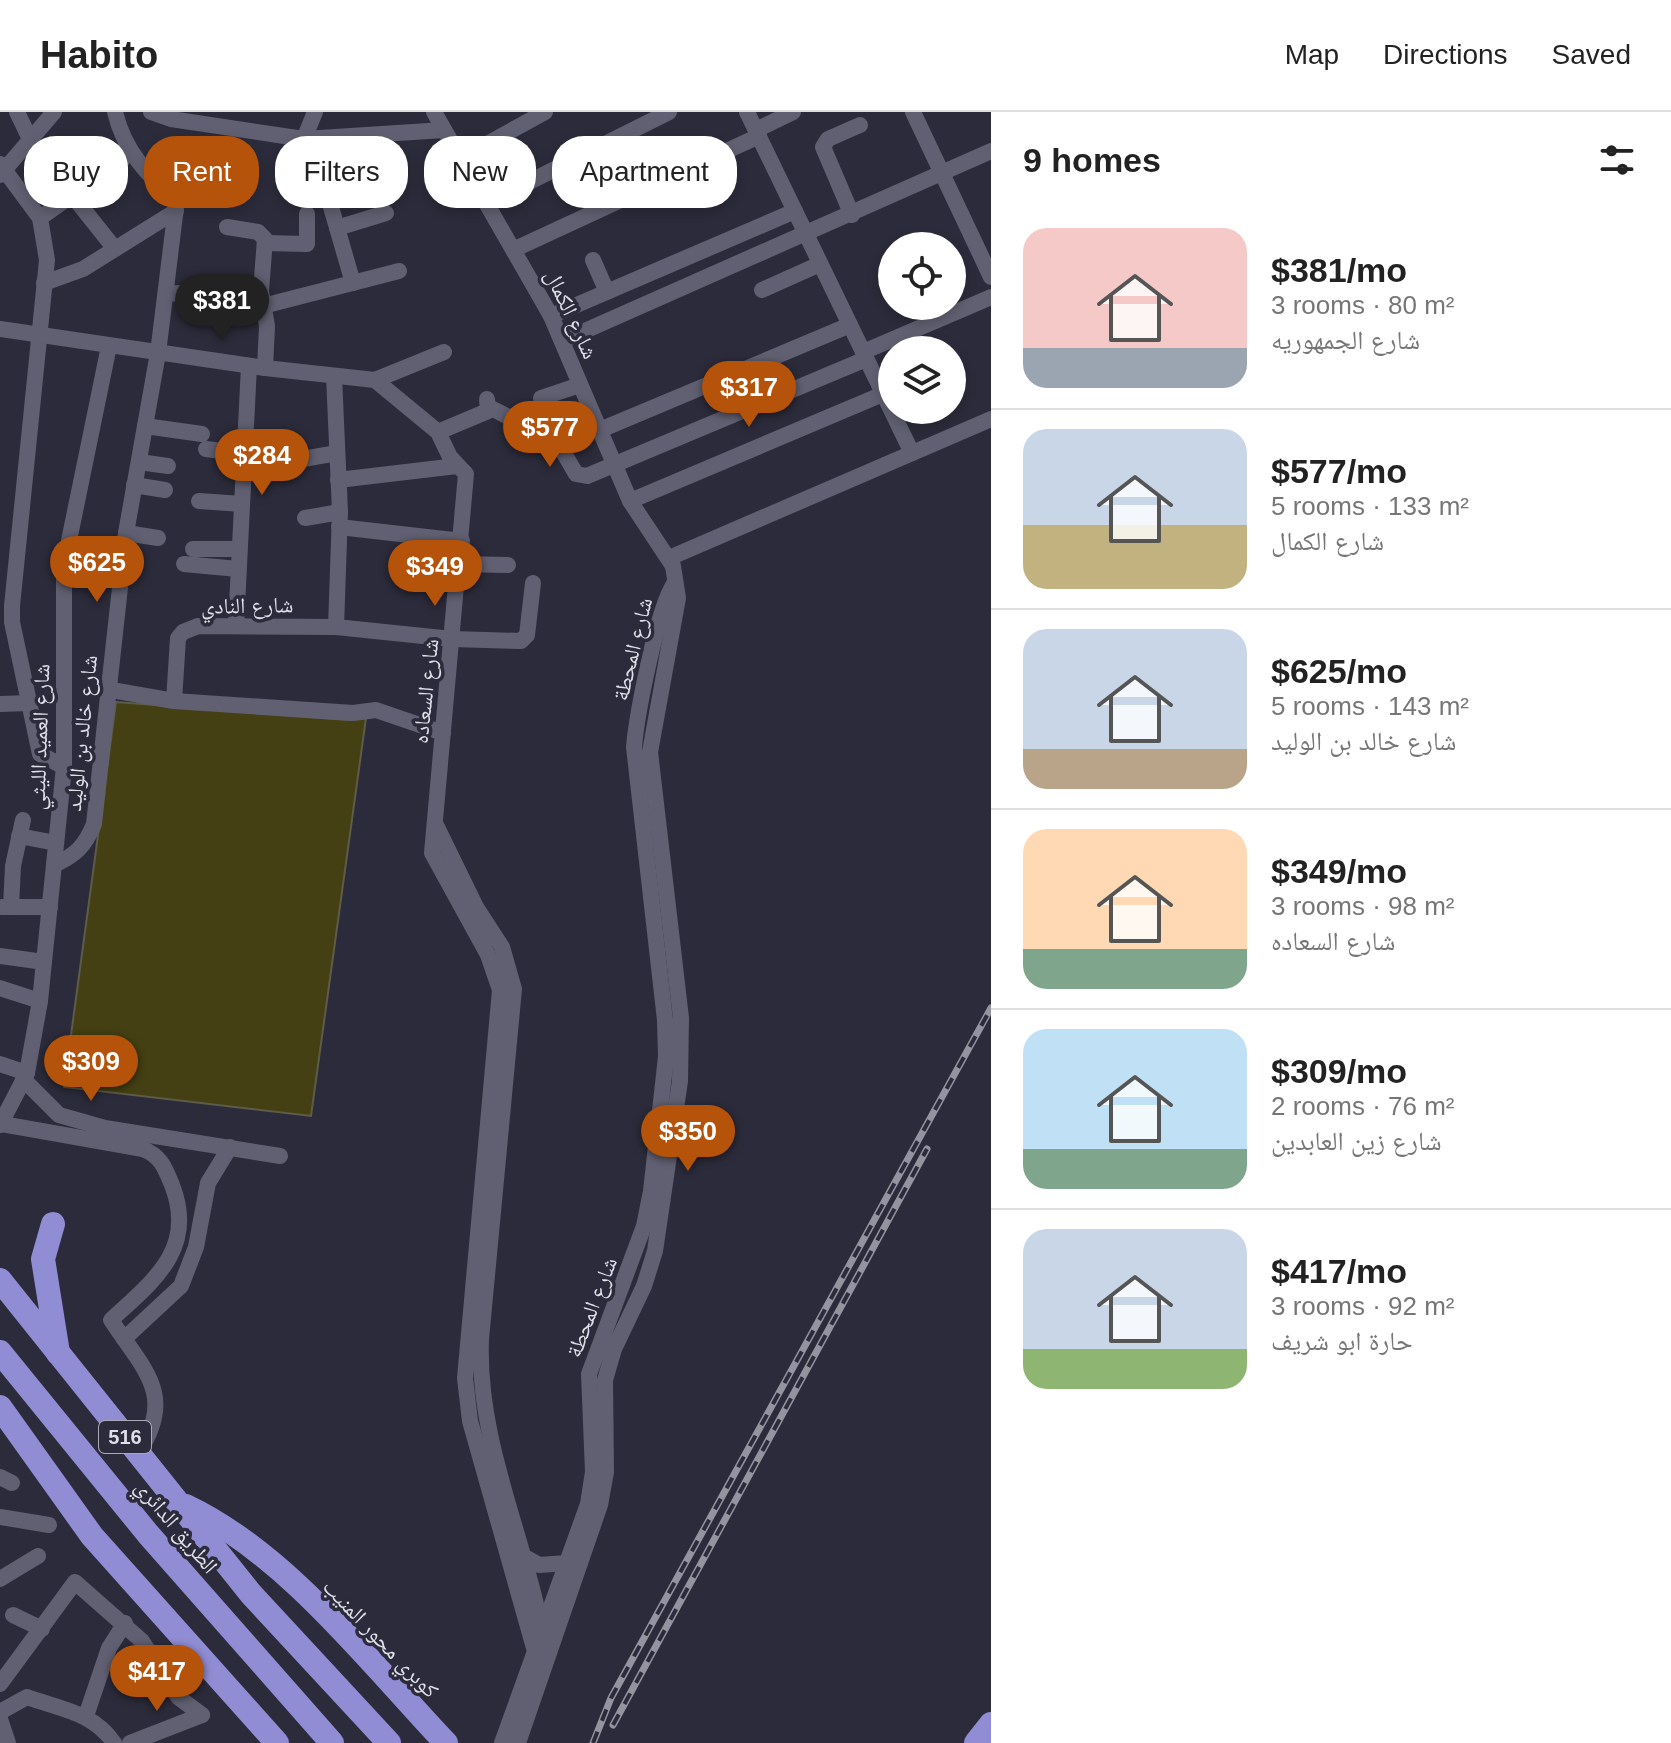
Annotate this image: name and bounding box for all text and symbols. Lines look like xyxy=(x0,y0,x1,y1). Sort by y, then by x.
text: Habito xyxy=(40,34,158,76)
text: Map xyxy=(1285,39,1339,70)
text: Directions xyxy=(1383,39,1508,70)
text: Saved xyxy=(1552,39,1631,70)
chip: Buy xyxy=(24,136,128,208)
chip: Rent xyxy=(144,136,259,208)
chip: Filters xyxy=(275,136,408,208)
chip: New xyxy=(424,136,536,208)
chip: Apartment xyxy=(552,136,737,208)
icon: filters xyxy=(1595,138,1639,182)
text: 9 homes xyxy=(1023,141,1161,179)
map controls xyxy=(878,232,966,424)
button: locate xyxy=(878,232,966,320)
text: $381/mo xyxy=(1271,251,1407,289)
icon: home xyxy=(1087,260,1183,356)
street label: شارع الكمال xyxy=(539,266,603,363)
pin: $381 xyxy=(175,274,269,342)
text: $381 xyxy=(193,285,251,315)
text: 3 rooms · 80 m² xyxy=(1271,290,1455,320)
text: شارع الجمهوريه xyxy=(1271,325,1420,355)
button: layers xyxy=(878,336,966,424)
pin: $317 xyxy=(702,361,796,429)
text: $317 xyxy=(720,372,778,402)
pin: $577 xyxy=(503,401,597,469)
text: $577 xyxy=(521,412,579,442)
pin: $284 xyxy=(215,429,309,497)
text: $284 xyxy=(233,440,291,470)
text: $577/mo xyxy=(1271,452,1407,490)
icon: home xyxy=(1087,461,1183,557)
text: 5 rooms · 133 m² xyxy=(1271,491,1469,521)
text: شارع الكمال xyxy=(1271,526,1384,556)
pin: $625 xyxy=(50,536,144,604)
pin: $349 xyxy=(388,540,482,608)
text: $625 xyxy=(68,547,126,577)
text: $349 xyxy=(406,551,464,581)
street label: شارع النادي xyxy=(201,592,294,623)
street label: شارع المحطة xyxy=(608,595,658,704)
street label: شارع السعاده xyxy=(408,637,444,745)
text: $625/mo xyxy=(1271,652,1407,690)
street label: شارع خالد بن الوليد xyxy=(61,654,103,813)
icon: home xyxy=(1087,661,1183,757)
street label: شارع العميد الليثي xyxy=(24,663,59,811)
text: 5 rooms · 143 m² xyxy=(1271,691,1469,721)
text: شارع خالد بن الوليد xyxy=(1271,726,1456,756)
text: $349/mo xyxy=(1271,852,1407,890)
icon: home xyxy=(1087,861,1183,957)
text: 3 rooms · 98 m² xyxy=(1271,891,1455,921)
text: شارع السعاده xyxy=(1271,926,1395,956)
pin: $309 xyxy=(44,1035,138,1103)
text: $309 xyxy=(62,1046,120,1076)
text: $309/mo xyxy=(1271,1052,1407,1090)
icon: home xyxy=(1087,1061,1183,1157)
text: 2 rooms · 76 m² xyxy=(1271,1091,1455,1121)
pin: $350 xyxy=(641,1105,735,1173)
text: $350 xyxy=(659,1116,717,1146)
text: شارع زين العابدين xyxy=(1271,1126,1442,1156)
text: $417/mo xyxy=(1271,1252,1407,1290)
street label: شارع المحطة xyxy=(561,1254,623,1361)
icon: home xyxy=(1087,1261,1183,1357)
text: 3 rooms · 92 m² xyxy=(1271,1291,1455,1321)
text: حارة ابو شريف xyxy=(1271,1326,1412,1356)
road number: 516 xyxy=(99,1421,151,1453)
street label: الطريق الدائري xyxy=(127,1474,223,1581)
street label: كوبري محور المنيب xyxy=(315,1574,443,1706)
pin: $417 xyxy=(110,1645,204,1713)
text: $417 xyxy=(128,1656,186,1686)

